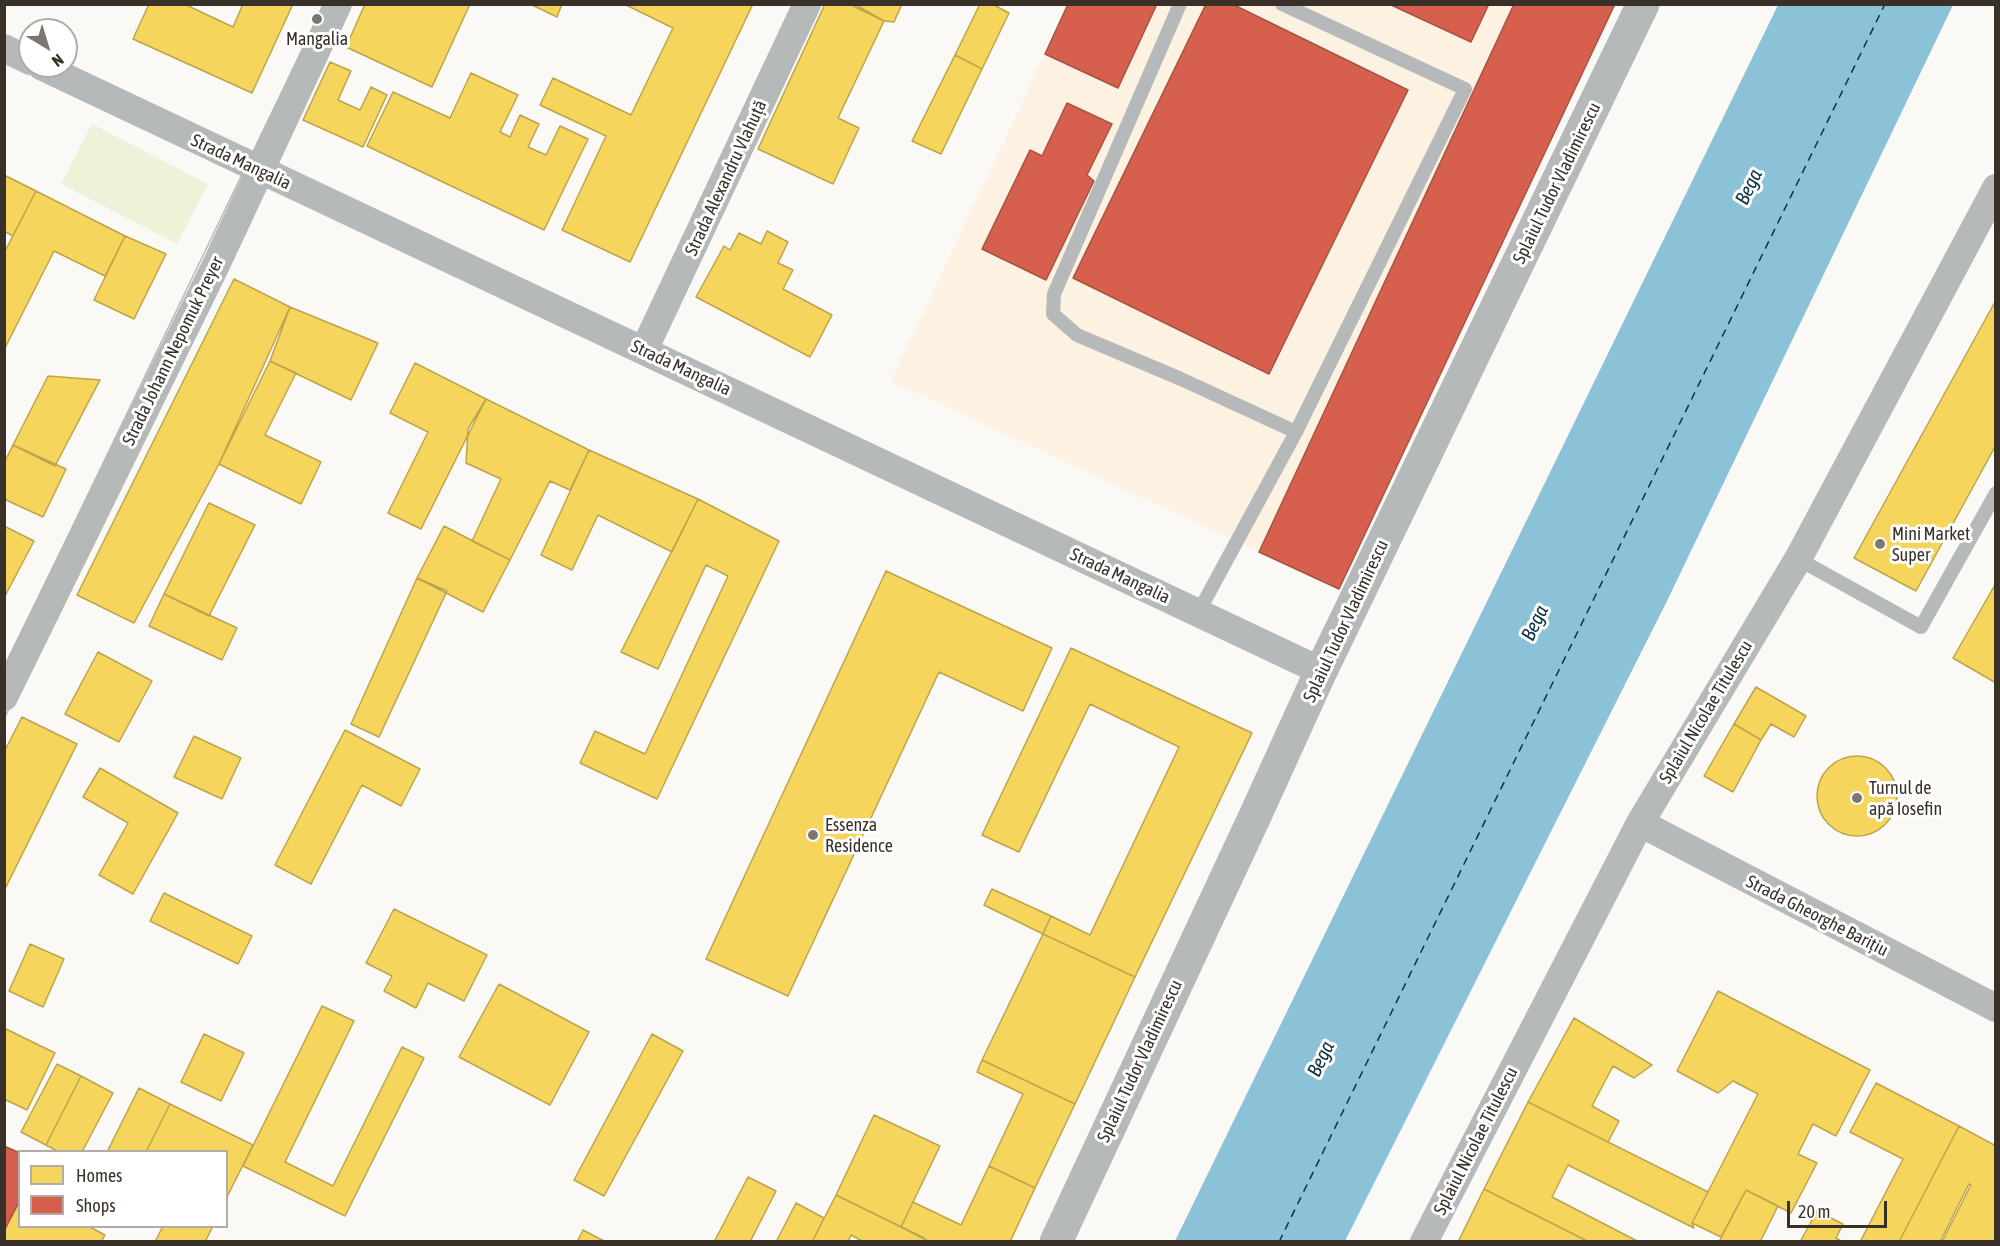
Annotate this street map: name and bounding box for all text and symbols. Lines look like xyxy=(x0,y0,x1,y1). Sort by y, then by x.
marker: Mangalia xyxy=(310,12,324,26)
north arrow xyxy=(18,18,78,78)
place label: Mangalia xyxy=(286,28,348,50)
text: N xyxy=(49,51,67,71)
street label: Strada Alexandru Vlahuță xyxy=(680,97,772,259)
street label: Splaiul Tudor Vladimirescu xyxy=(1509,99,1605,267)
street label: Strada Mangalia xyxy=(188,129,294,195)
water label: Bega xyxy=(1730,165,1768,209)
street label: Strada Johann Nepomuk Preyer xyxy=(118,253,228,449)
street label: Strada Mangalia xyxy=(628,335,734,401)
place label: Mini Market Super xyxy=(1892,523,1970,566)
street label: Splaiul Tudor Vladimirescu xyxy=(1299,536,1393,706)
marker: Mini Market Super xyxy=(1873,537,1887,551)
street label: Strada Mangalia xyxy=(1067,543,1173,609)
water label: Bega xyxy=(1516,601,1554,645)
street label: Splaiul Nicolae Titulescu xyxy=(1655,637,1757,787)
place label: Turnul de apă Iosefin xyxy=(1869,777,1942,820)
marker: Turnul de apă Iosefin xyxy=(1850,791,1864,805)
place label: Essenza Residence xyxy=(825,814,893,856)
marker: Essenza Residence xyxy=(806,828,820,842)
street label: Strada Gheorghe Barițiu xyxy=(1742,871,1892,961)
street label: Splaiul Tudor Vladimirescu xyxy=(1093,976,1187,1146)
water label: Bega xyxy=(1302,1037,1340,1081)
street label: Splaiul Nicolae Titulescu xyxy=(1429,1063,1523,1219)
legend xyxy=(18,1150,228,1228)
text: Homes xyxy=(76,1165,122,1186)
scale bar xyxy=(1790,1189,1890,1227)
text: Shops xyxy=(76,1195,116,1216)
text: 20 m xyxy=(1798,1201,1830,1222)

